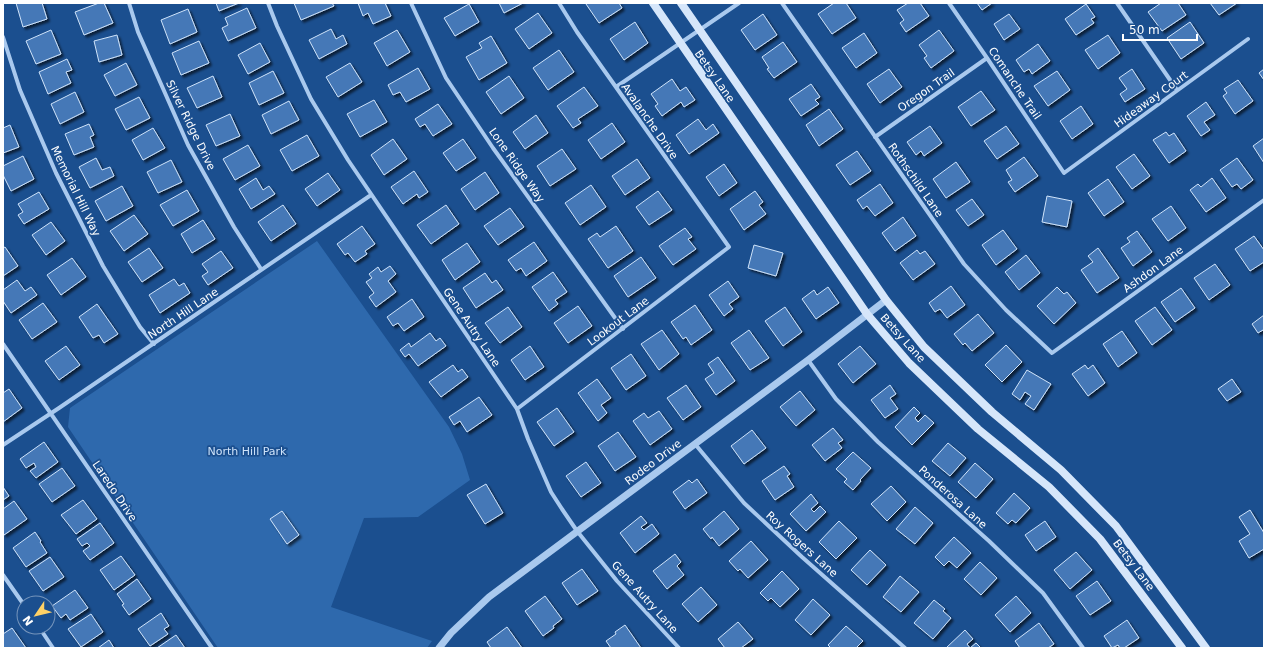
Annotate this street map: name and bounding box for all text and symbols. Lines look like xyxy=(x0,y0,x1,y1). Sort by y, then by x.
scale bar xyxy=(1123,16,1197,42)
text: 50 m xyxy=(1129,23,1160,37)
street label: Comanche Trail xyxy=(986,45,1044,122)
street label: Betsy Lane xyxy=(692,48,738,105)
street label: Oregon Trail xyxy=(895,66,957,115)
street label: Hideaway Court xyxy=(1112,68,1191,130)
street label: Silver Ridge Drive xyxy=(163,78,218,173)
street label: Avalanche Drive xyxy=(619,81,681,162)
street label: Lone Ridge Way xyxy=(486,125,548,206)
street label: Rothschild Lane xyxy=(885,141,946,220)
street label: Memorial Hill Way xyxy=(48,144,103,239)
street label: Ashdon Lane xyxy=(1121,243,1186,296)
street label: North Hill Lane xyxy=(146,285,221,342)
street label: Gene Autry Lane xyxy=(440,285,503,369)
street label: Lookout Lane xyxy=(585,294,652,349)
street label: Betsy Lane xyxy=(877,311,928,366)
street label: Rodeo Drive xyxy=(623,437,684,488)
park label: North Hill Park xyxy=(208,445,287,458)
street label: Laredo Drive xyxy=(89,458,140,524)
street label: Ponderosa Lane xyxy=(916,463,990,532)
street label: Roy Rogers Lane xyxy=(763,509,840,580)
street label: Betsy Lane xyxy=(1110,537,1157,594)
street label: Gene Autry Lane xyxy=(609,559,681,636)
north arrow xyxy=(16,595,56,635)
text: N xyxy=(20,613,36,628)

